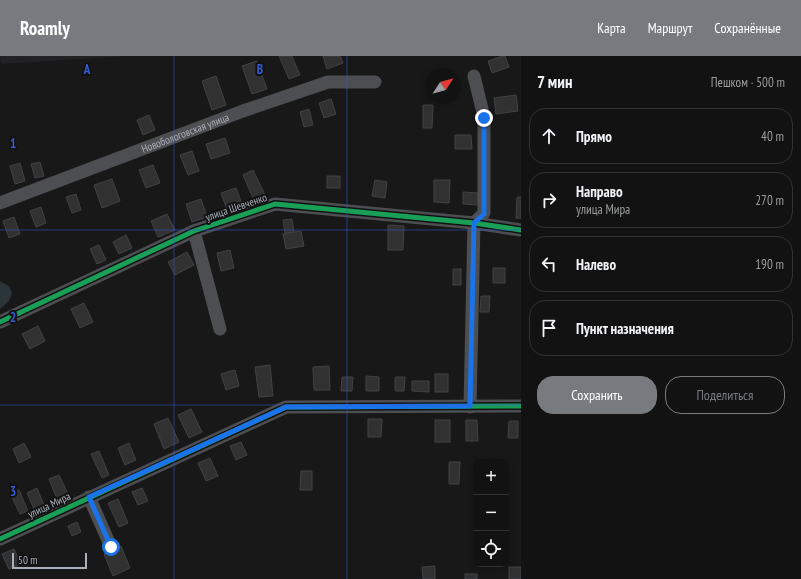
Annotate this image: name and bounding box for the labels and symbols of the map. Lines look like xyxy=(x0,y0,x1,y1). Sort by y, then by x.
text: A xyxy=(83,61,91,78)
text: B xyxy=(257,61,263,78)
north arrow xyxy=(425,68,461,104)
route end xyxy=(475,109,493,127)
street label: Новобологовская улица xyxy=(139,110,231,156)
text: 1 xyxy=(10,135,16,152)
street label: улица Шевченко xyxy=(203,190,269,224)
text: 2 xyxy=(10,309,16,326)
text: 3 xyxy=(10,483,16,500)
street label: улица Мира xyxy=(25,489,73,521)
route start xyxy=(102,538,120,556)
scale bar xyxy=(12,551,87,570)

